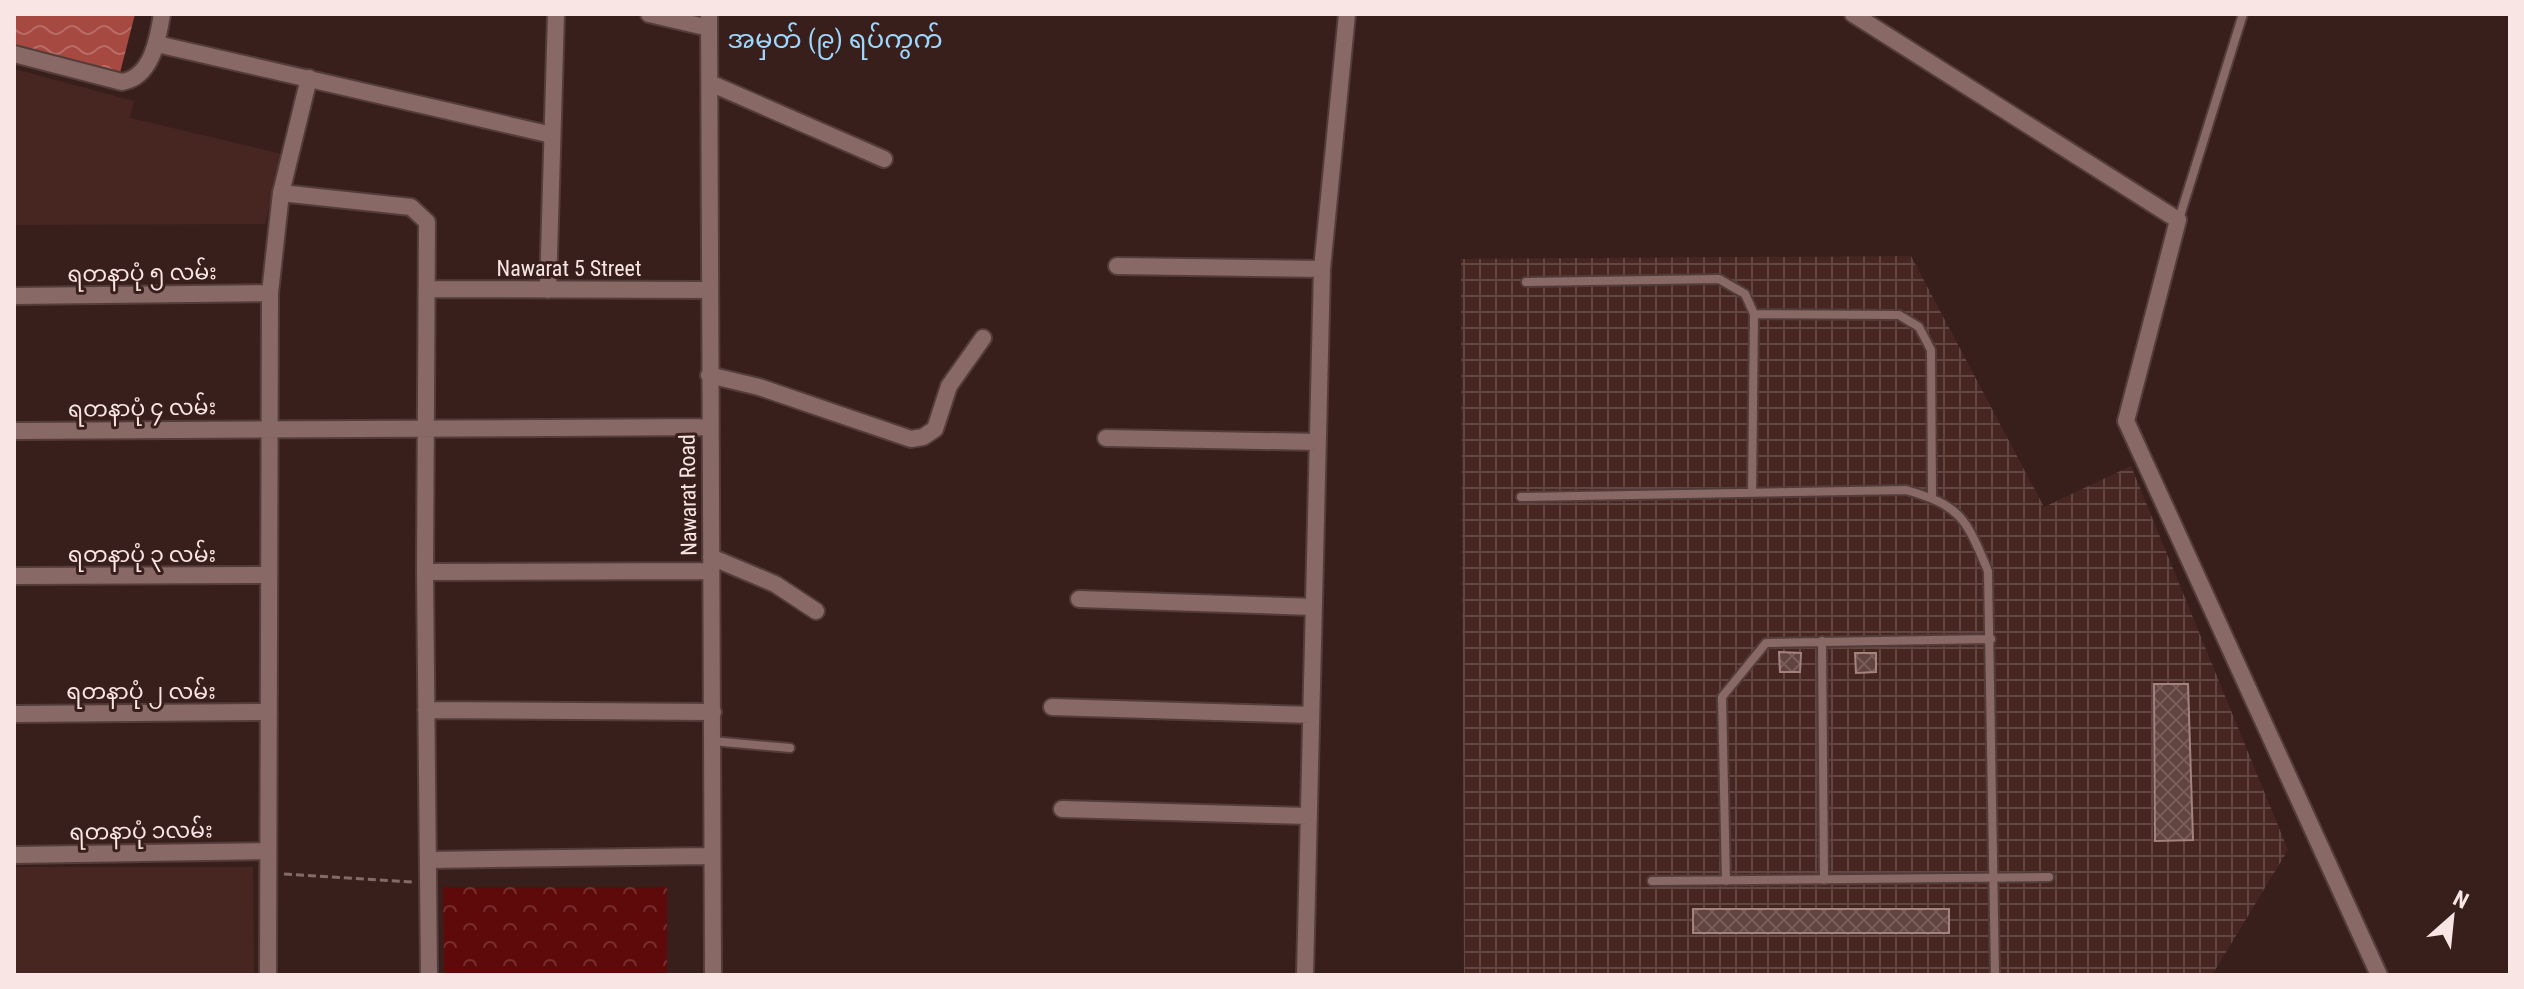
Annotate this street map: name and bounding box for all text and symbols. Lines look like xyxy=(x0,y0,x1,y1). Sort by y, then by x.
district label: အမှတ် (၉) ရပ်ကွက် xyxy=(727,22,943,60)
street label: ရတနာပုံ ၅ လမ်း xyxy=(67,256,217,292)
street label: Nawarat 5 Street xyxy=(497,256,641,281)
street label: ရတနာပုံ ၄ လမ်း xyxy=(68,391,216,427)
street label: Nawarat Road xyxy=(674,434,702,556)
street label: ရတနာပုံ ၃ လမ်း xyxy=(68,539,216,572)
street label: ရတနာပုံ ၂ လမ်း xyxy=(66,676,216,709)
street label: ရတနာပုံ ၁လမ်း xyxy=(69,814,213,850)
north arrow xyxy=(2412,877,2492,957)
text: N xyxy=(2449,885,2473,914)

